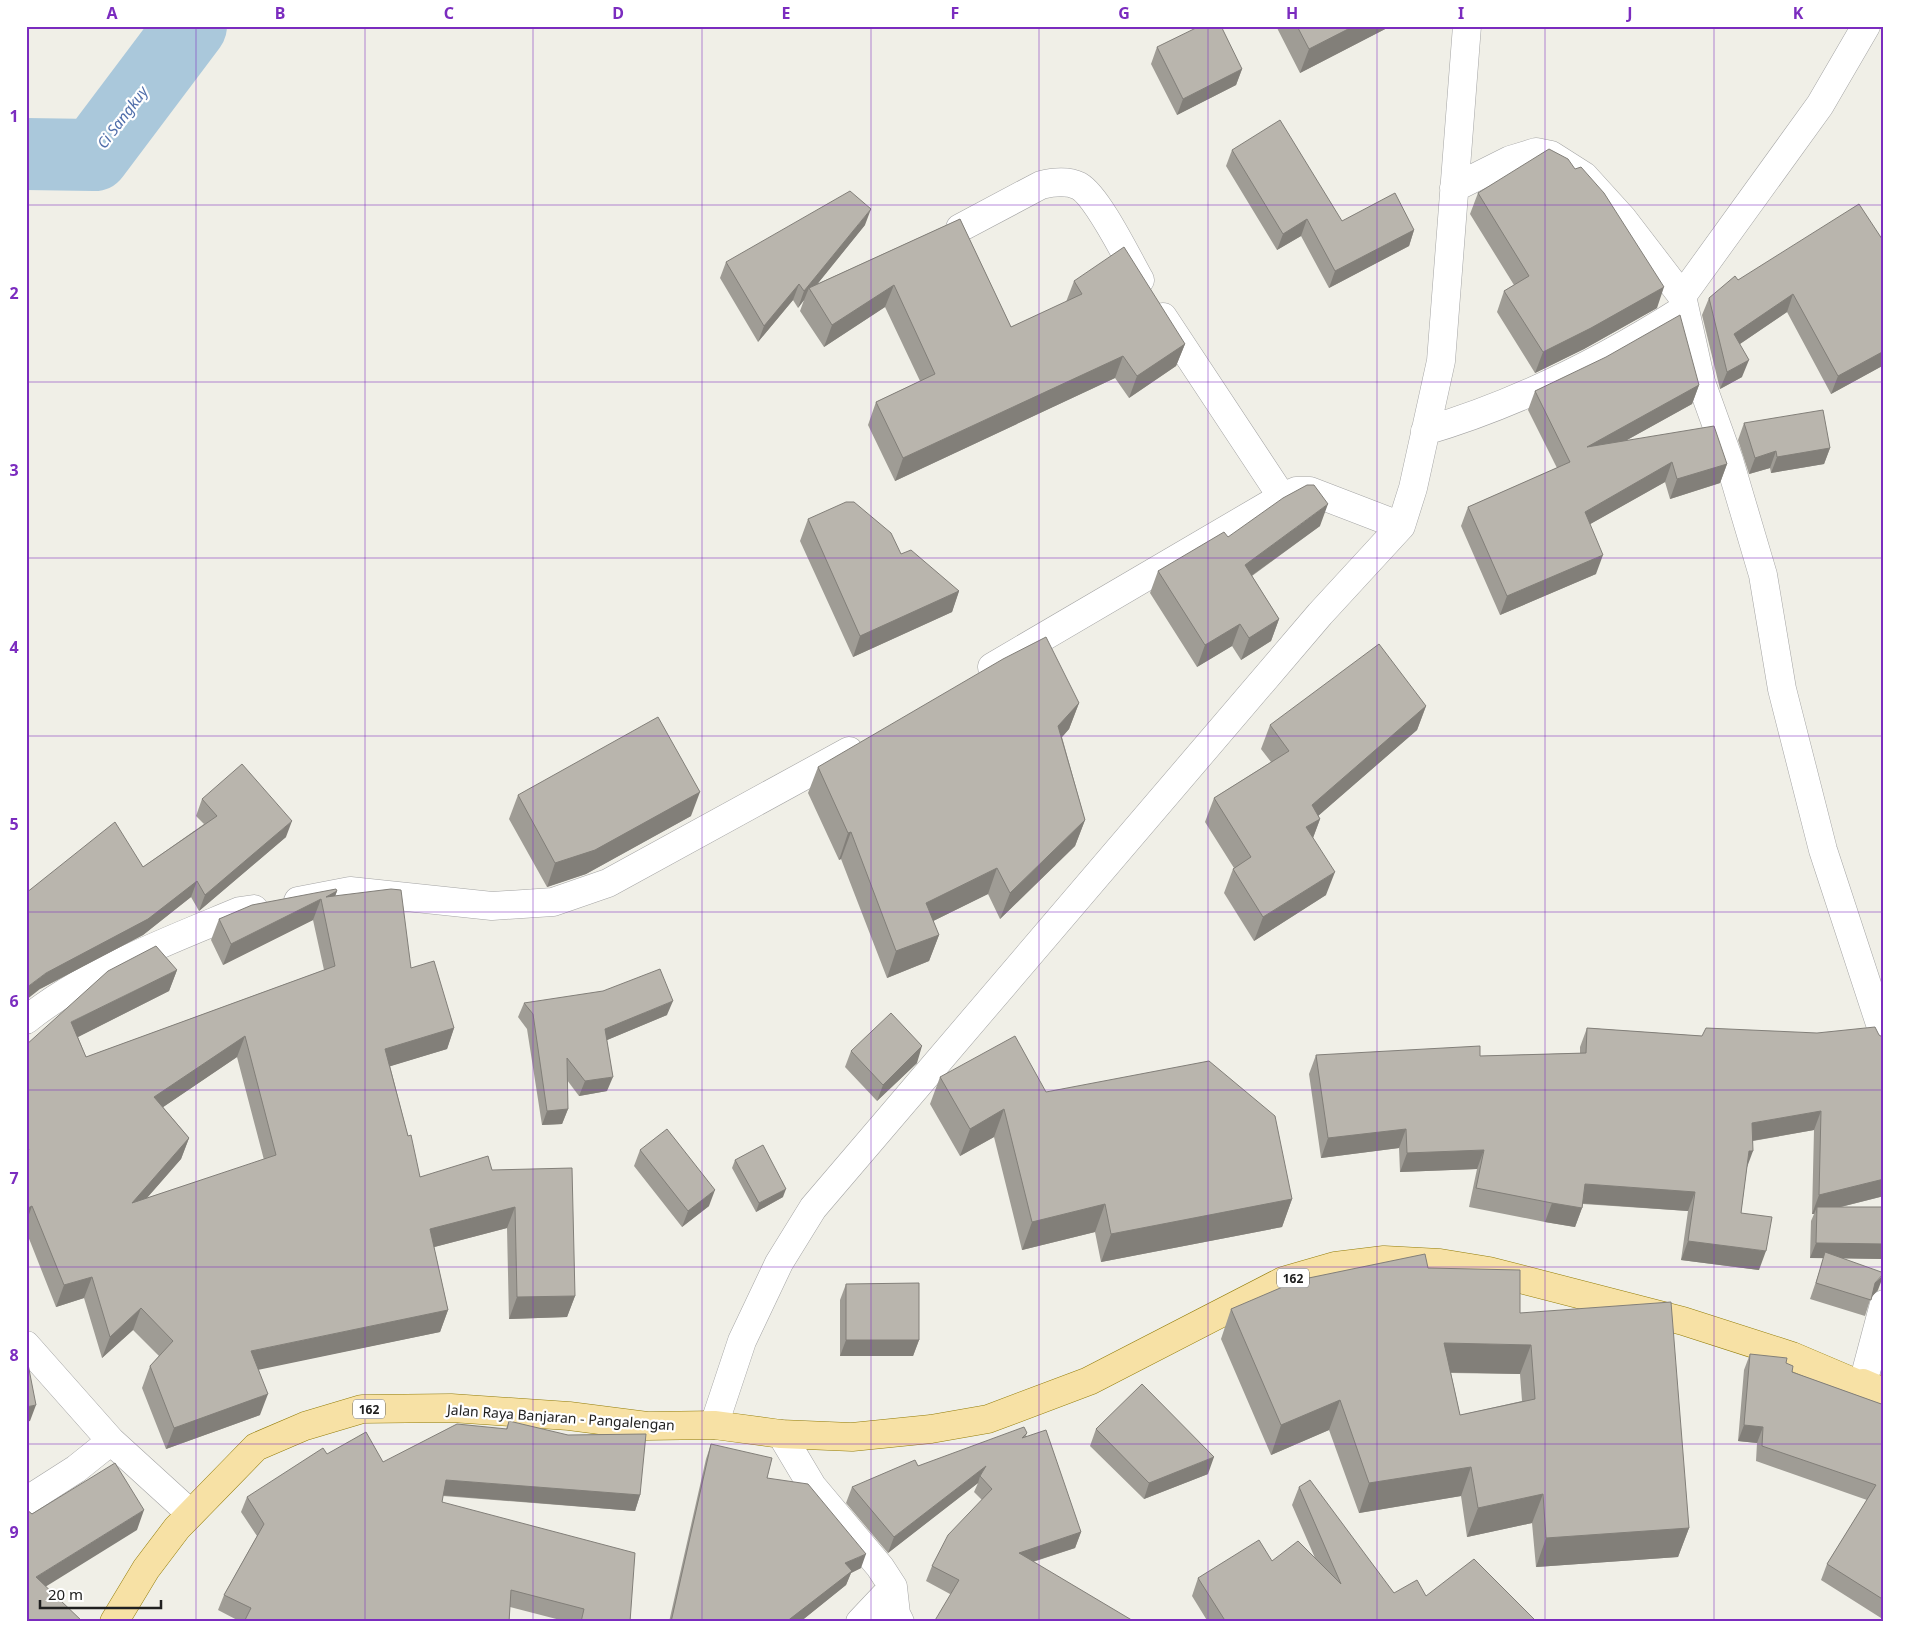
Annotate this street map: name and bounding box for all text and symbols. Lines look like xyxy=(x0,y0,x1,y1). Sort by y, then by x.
text: A xyxy=(106,2,118,24)
text: B xyxy=(275,2,285,24)
text: C xyxy=(444,2,454,24)
text: D xyxy=(612,2,624,24)
text: E xyxy=(782,2,791,24)
text: F xyxy=(951,2,959,24)
text: G xyxy=(1118,2,1130,24)
text: H xyxy=(1286,2,1298,24)
text: I xyxy=(1458,2,1464,24)
text: J xyxy=(1625,2,1633,24)
text: K xyxy=(1793,2,1804,24)
water label: Ci Sangkuy xyxy=(92,81,153,152)
text: 1 xyxy=(9,105,19,127)
text: 2 xyxy=(9,282,19,304)
text: 3 xyxy=(9,459,19,481)
text: 4 xyxy=(9,636,19,658)
text: 5 xyxy=(9,813,19,835)
text: 6 xyxy=(9,990,19,1012)
text: 7 xyxy=(9,1167,19,1189)
road number: 162 xyxy=(1277,1268,1309,1288)
text: 8 xyxy=(9,1344,19,1366)
street label: Jalan Raya Banjaran - Pangalengan xyxy=(445,1399,675,1434)
road number: 162 xyxy=(353,1400,385,1418)
text: 9 xyxy=(9,1521,19,1543)
scale bar xyxy=(40,1578,161,1610)
text: 20 m xyxy=(48,1584,83,1604)

